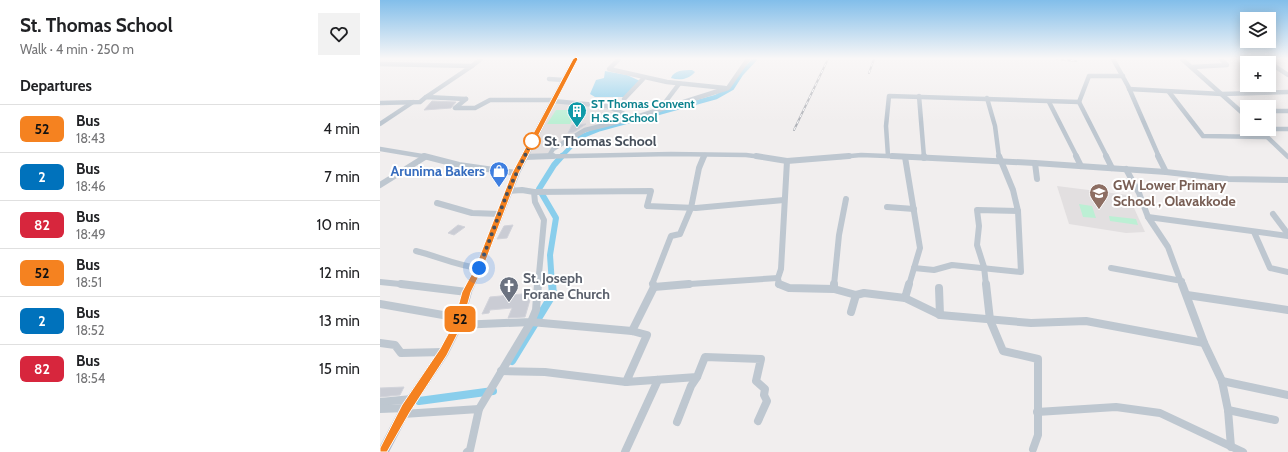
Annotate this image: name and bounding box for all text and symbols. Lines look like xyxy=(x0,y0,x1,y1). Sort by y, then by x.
map controls xyxy=(1240,12,1276,136)
button: layers xyxy=(1240,12,1276,48)
button: heart xyxy=(318,13,360,55)
text: St. Thomas School xyxy=(20,14,173,37)
text: Walk · 4 min · 250 m xyxy=(20,41,134,57)
button: + xyxy=(1240,56,1276,92)
text: Departures xyxy=(20,77,92,95)
place label: ST Thomas Convent H.S.S School xyxy=(591,96,695,125)
building icon: ST Thomas Convent H.S.S School xyxy=(566,100,588,128)
button: − xyxy=(1240,100,1276,136)
text: Bus xyxy=(76,112,100,130)
text: 52 xyxy=(35,120,49,138)
text: 4 min xyxy=(323,120,360,138)
text: 18:43 xyxy=(76,130,105,146)
marker: St. Thomas School xyxy=(523,132,541,150)
place label: St. Thomas School xyxy=(544,132,657,150)
text: Bus xyxy=(76,160,100,178)
shop icon: Arunima Bakers xyxy=(488,160,510,188)
place label: Arunima Bakers xyxy=(391,162,485,180)
text: 2 xyxy=(38,168,46,186)
text: 7 min xyxy=(324,168,360,186)
place label: GW Lower Primary School , Olavakkode xyxy=(1113,176,1236,210)
text: 18:46 xyxy=(76,178,106,194)
school or university icon: GW Lower Primary School , Olavakkode xyxy=(1088,182,1110,210)
text: Bus xyxy=(76,208,100,226)
text: 82 xyxy=(34,216,50,234)
text: 10 min xyxy=(317,216,360,234)
text: 18:49 xyxy=(76,226,106,242)
text: Bus xyxy=(76,256,100,274)
your location xyxy=(469,258,489,278)
text: 52 xyxy=(35,264,49,282)
text: 12 min xyxy=(319,264,360,282)
place label: St. Joseph Forane Church xyxy=(523,269,610,303)
text: 18:51 xyxy=(76,274,102,290)
church icon: St. Joseph Forane Church xyxy=(498,275,520,303)
text: Bus xyxy=(76,304,100,322)
line badge: 52 xyxy=(442,306,478,332)
text: 52 xyxy=(453,310,467,328)
text: 2 xyxy=(38,312,46,330)
text: 13 min xyxy=(319,312,360,330)
text: 18:52 xyxy=(76,322,105,338)
text: Bus xyxy=(76,352,100,370)
text: 82 xyxy=(34,360,50,378)
text: 15 min xyxy=(319,360,360,378)
text: 18:54 xyxy=(76,370,105,386)

